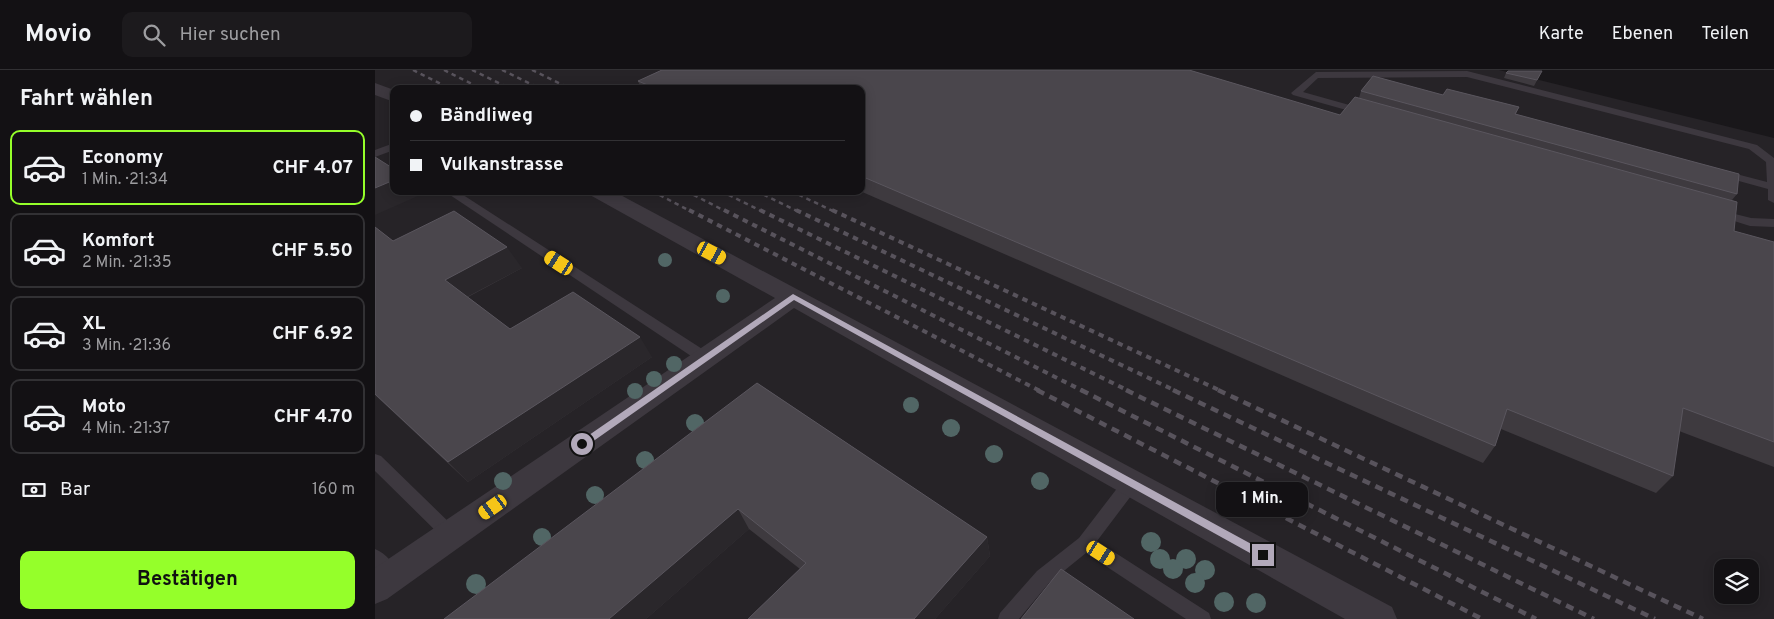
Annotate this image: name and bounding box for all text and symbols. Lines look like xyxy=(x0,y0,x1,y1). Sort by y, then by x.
search box xyxy=(122,12,472,57)
text: Movio xyxy=(25,20,92,50)
icon: search xyxy=(140,21,168,49)
text: Hier suchen xyxy=(180,23,281,47)
text: Karte xyxy=(1539,23,1584,46)
text: Ebenen xyxy=(1612,23,1673,46)
text: Teilen xyxy=(1701,23,1749,46)
text: Fahrt wählen xyxy=(20,86,153,113)
text: Bändliweg xyxy=(440,104,533,128)
icon: car xyxy=(22,145,67,190)
text: Economy xyxy=(82,146,163,170)
text: Vulkanstrasse xyxy=(440,153,564,177)
text: CHF 4.07 xyxy=(273,156,353,180)
text: 1 Min. · 21:34 xyxy=(82,170,168,190)
icon: car xyxy=(22,228,67,273)
text: Komfort xyxy=(82,229,154,253)
text: CHF 5.50 xyxy=(271,239,353,263)
car xyxy=(695,239,728,267)
car xyxy=(542,249,575,277)
text: 2 Min. · 21:35 xyxy=(82,253,172,273)
icon: car xyxy=(22,311,67,356)
text: XL xyxy=(82,312,105,336)
text: CHF 6.92 xyxy=(272,322,353,346)
text: 3 Min. · 21:36 xyxy=(82,336,171,356)
icon: car xyxy=(22,394,67,439)
text: Moto xyxy=(82,395,126,419)
text: CHF 4.70 xyxy=(274,405,353,429)
text: 4 Min. · 21:37 xyxy=(82,419,170,439)
route start xyxy=(571,433,593,455)
icon: cash xyxy=(20,476,48,504)
text: Bar xyxy=(60,478,90,502)
text: 160 m xyxy=(312,480,355,500)
callout: 1 Min. xyxy=(1217,482,1309,518)
text: 1 Min. xyxy=(1241,489,1283,509)
car xyxy=(476,492,509,522)
car xyxy=(1084,539,1117,567)
route end xyxy=(1252,544,1274,566)
button: Bestätigen xyxy=(20,551,355,609)
map controls xyxy=(1714,559,1759,604)
button: layers xyxy=(1714,559,1759,604)

